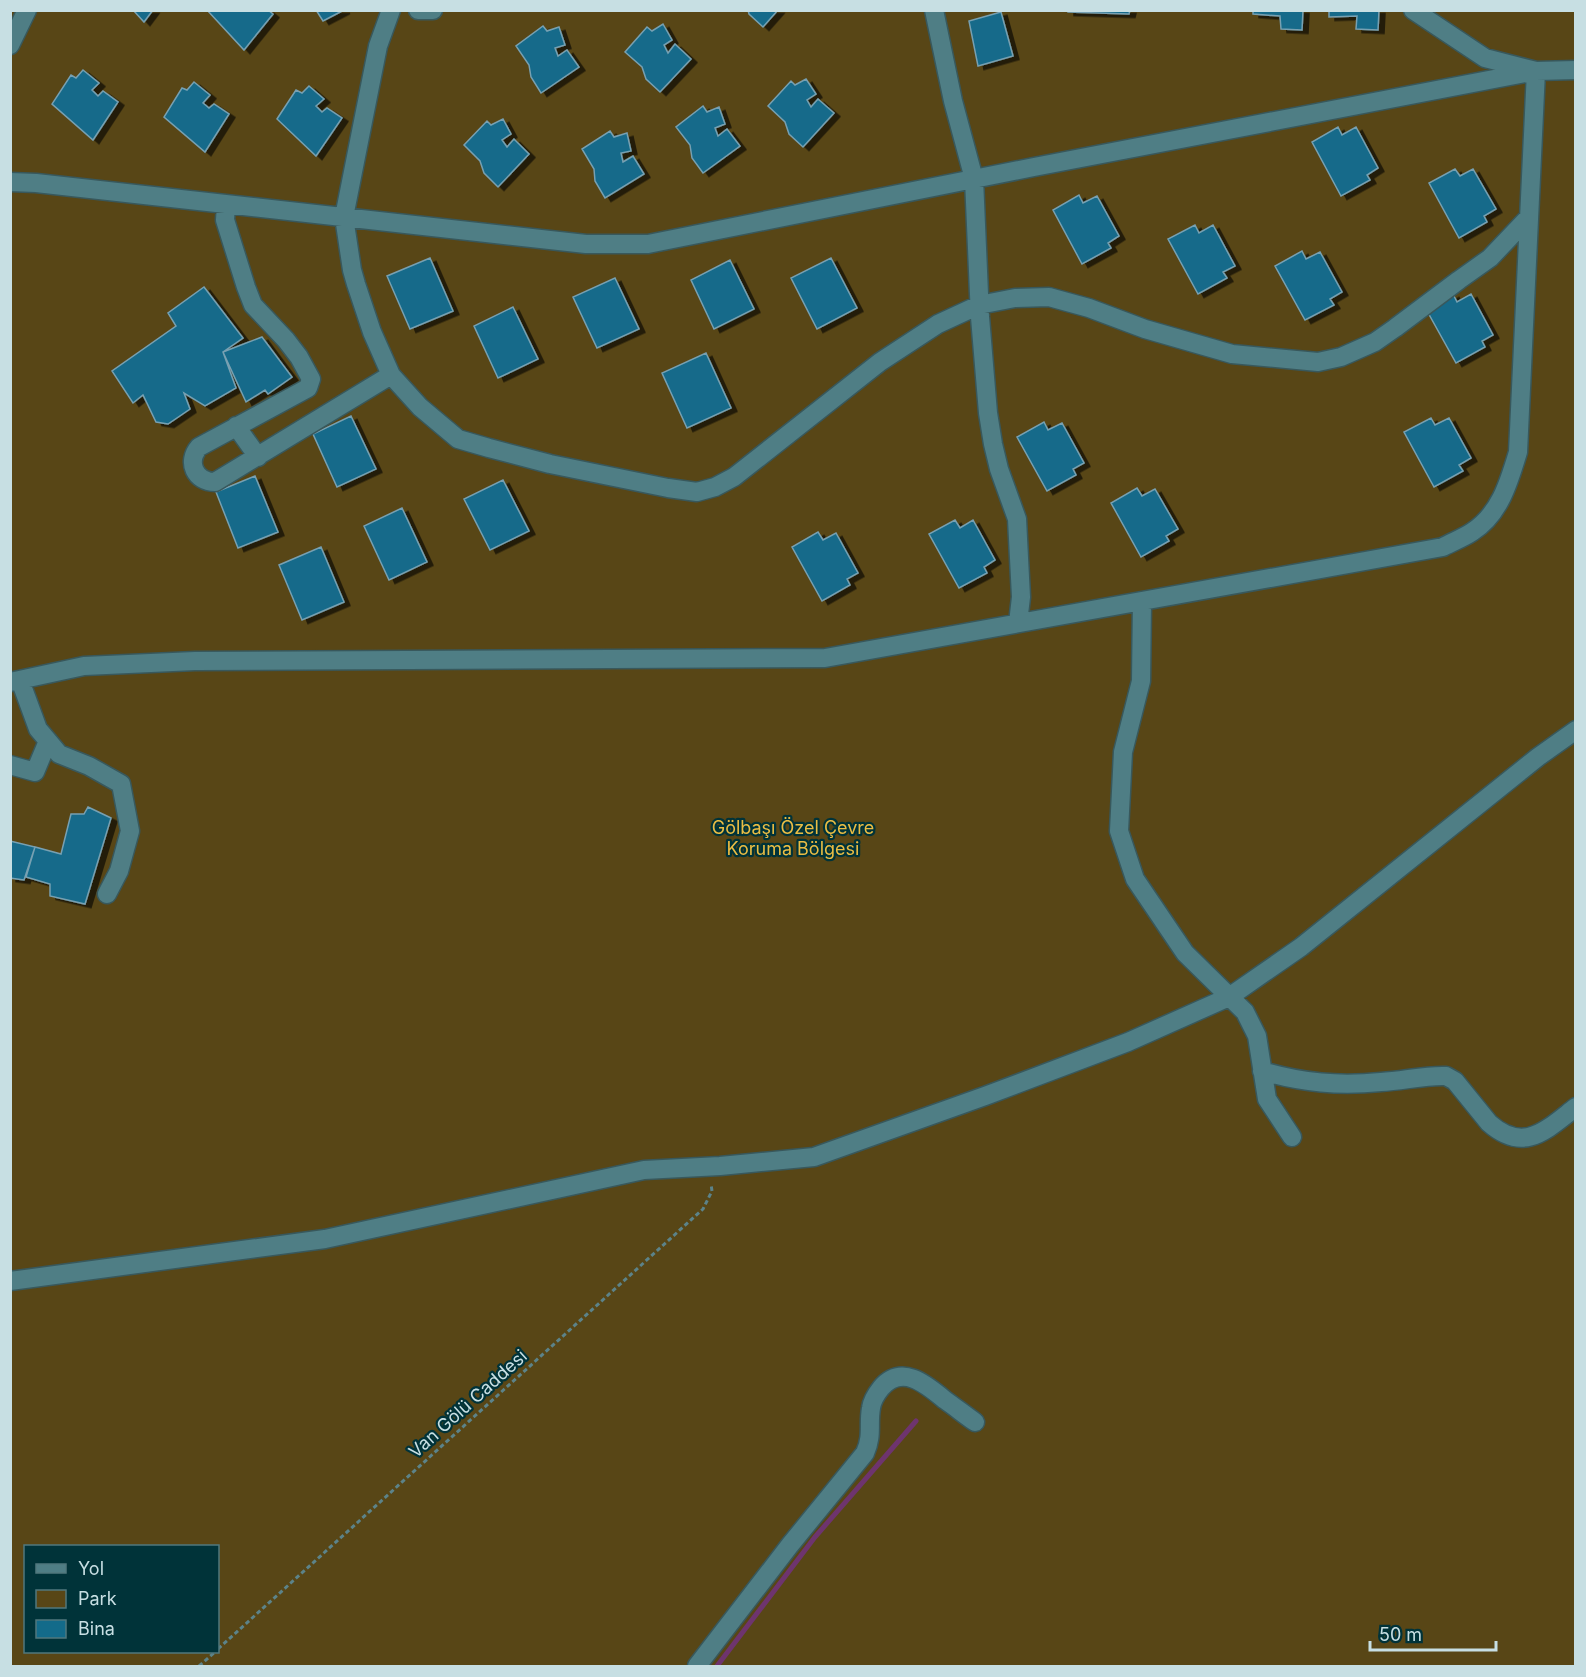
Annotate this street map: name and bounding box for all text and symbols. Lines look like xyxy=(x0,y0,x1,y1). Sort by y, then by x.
park label: Gölbaşı Özel Çevre Koruma Bölgesi xyxy=(712,816,874,859)
street label: Van Gölü Caddesi xyxy=(404,1345,531,1462)
legend xyxy=(24,1545,219,1653)
text: Yol xyxy=(78,1558,104,1579)
text: Park xyxy=(78,1588,117,1609)
scale bar xyxy=(1370,1614,1496,1652)
text: Bina xyxy=(78,1618,115,1639)
text: 50 m xyxy=(1379,1624,1422,1645)

